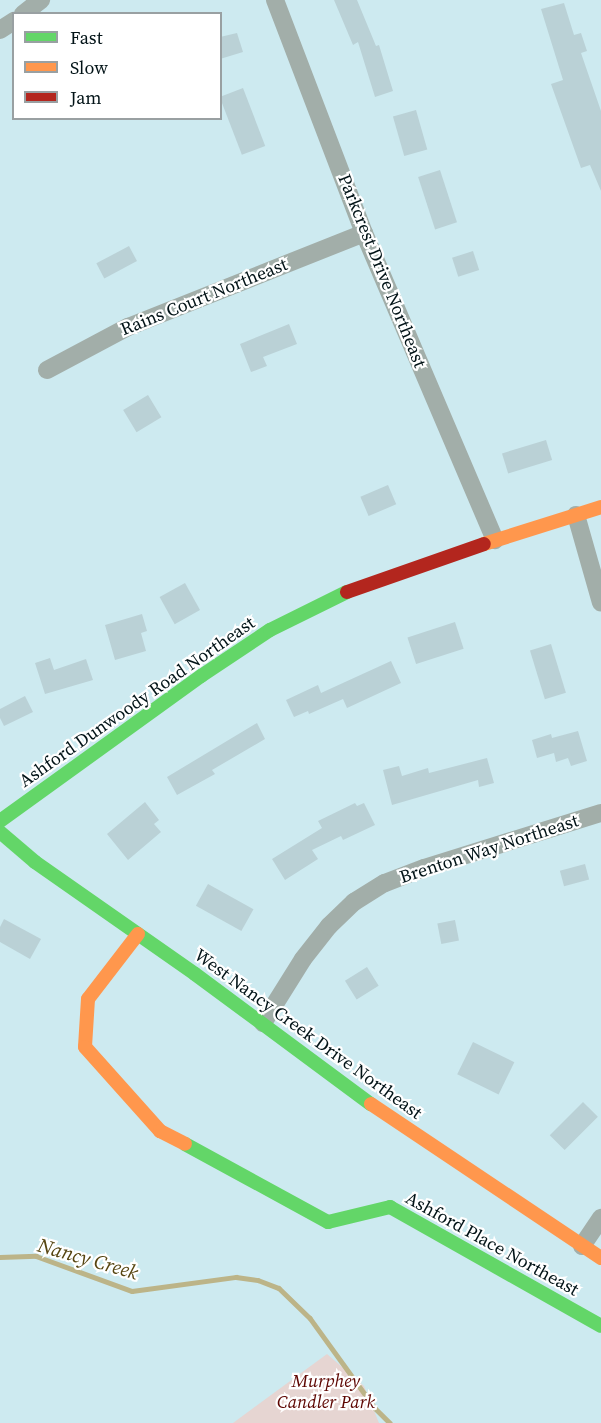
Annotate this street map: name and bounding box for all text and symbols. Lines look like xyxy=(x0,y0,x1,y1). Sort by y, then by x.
legend xyxy=(12,12,222,120)
text: Fast xyxy=(70,25,103,50)
text: Slow xyxy=(70,55,108,80)
text: Jam xyxy=(70,85,102,110)
street label: Parkcrest Drive Northeast xyxy=(333,171,431,371)
street label: Rains Court Northeast xyxy=(117,254,291,340)
street label: Ashford Dunwoody Road Northeast xyxy=(15,612,259,792)
street label: Brenton Way Northeast xyxy=(397,810,581,888)
street label: West Nancy Creek Drive Northeast xyxy=(190,944,426,1124)
street label: Ashford Place Northeast xyxy=(402,1187,582,1301)
water label: Nancy Creek xyxy=(35,1233,141,1285)
park label: Murphey Candler Park xyxy=(277,1371,375,1414)

